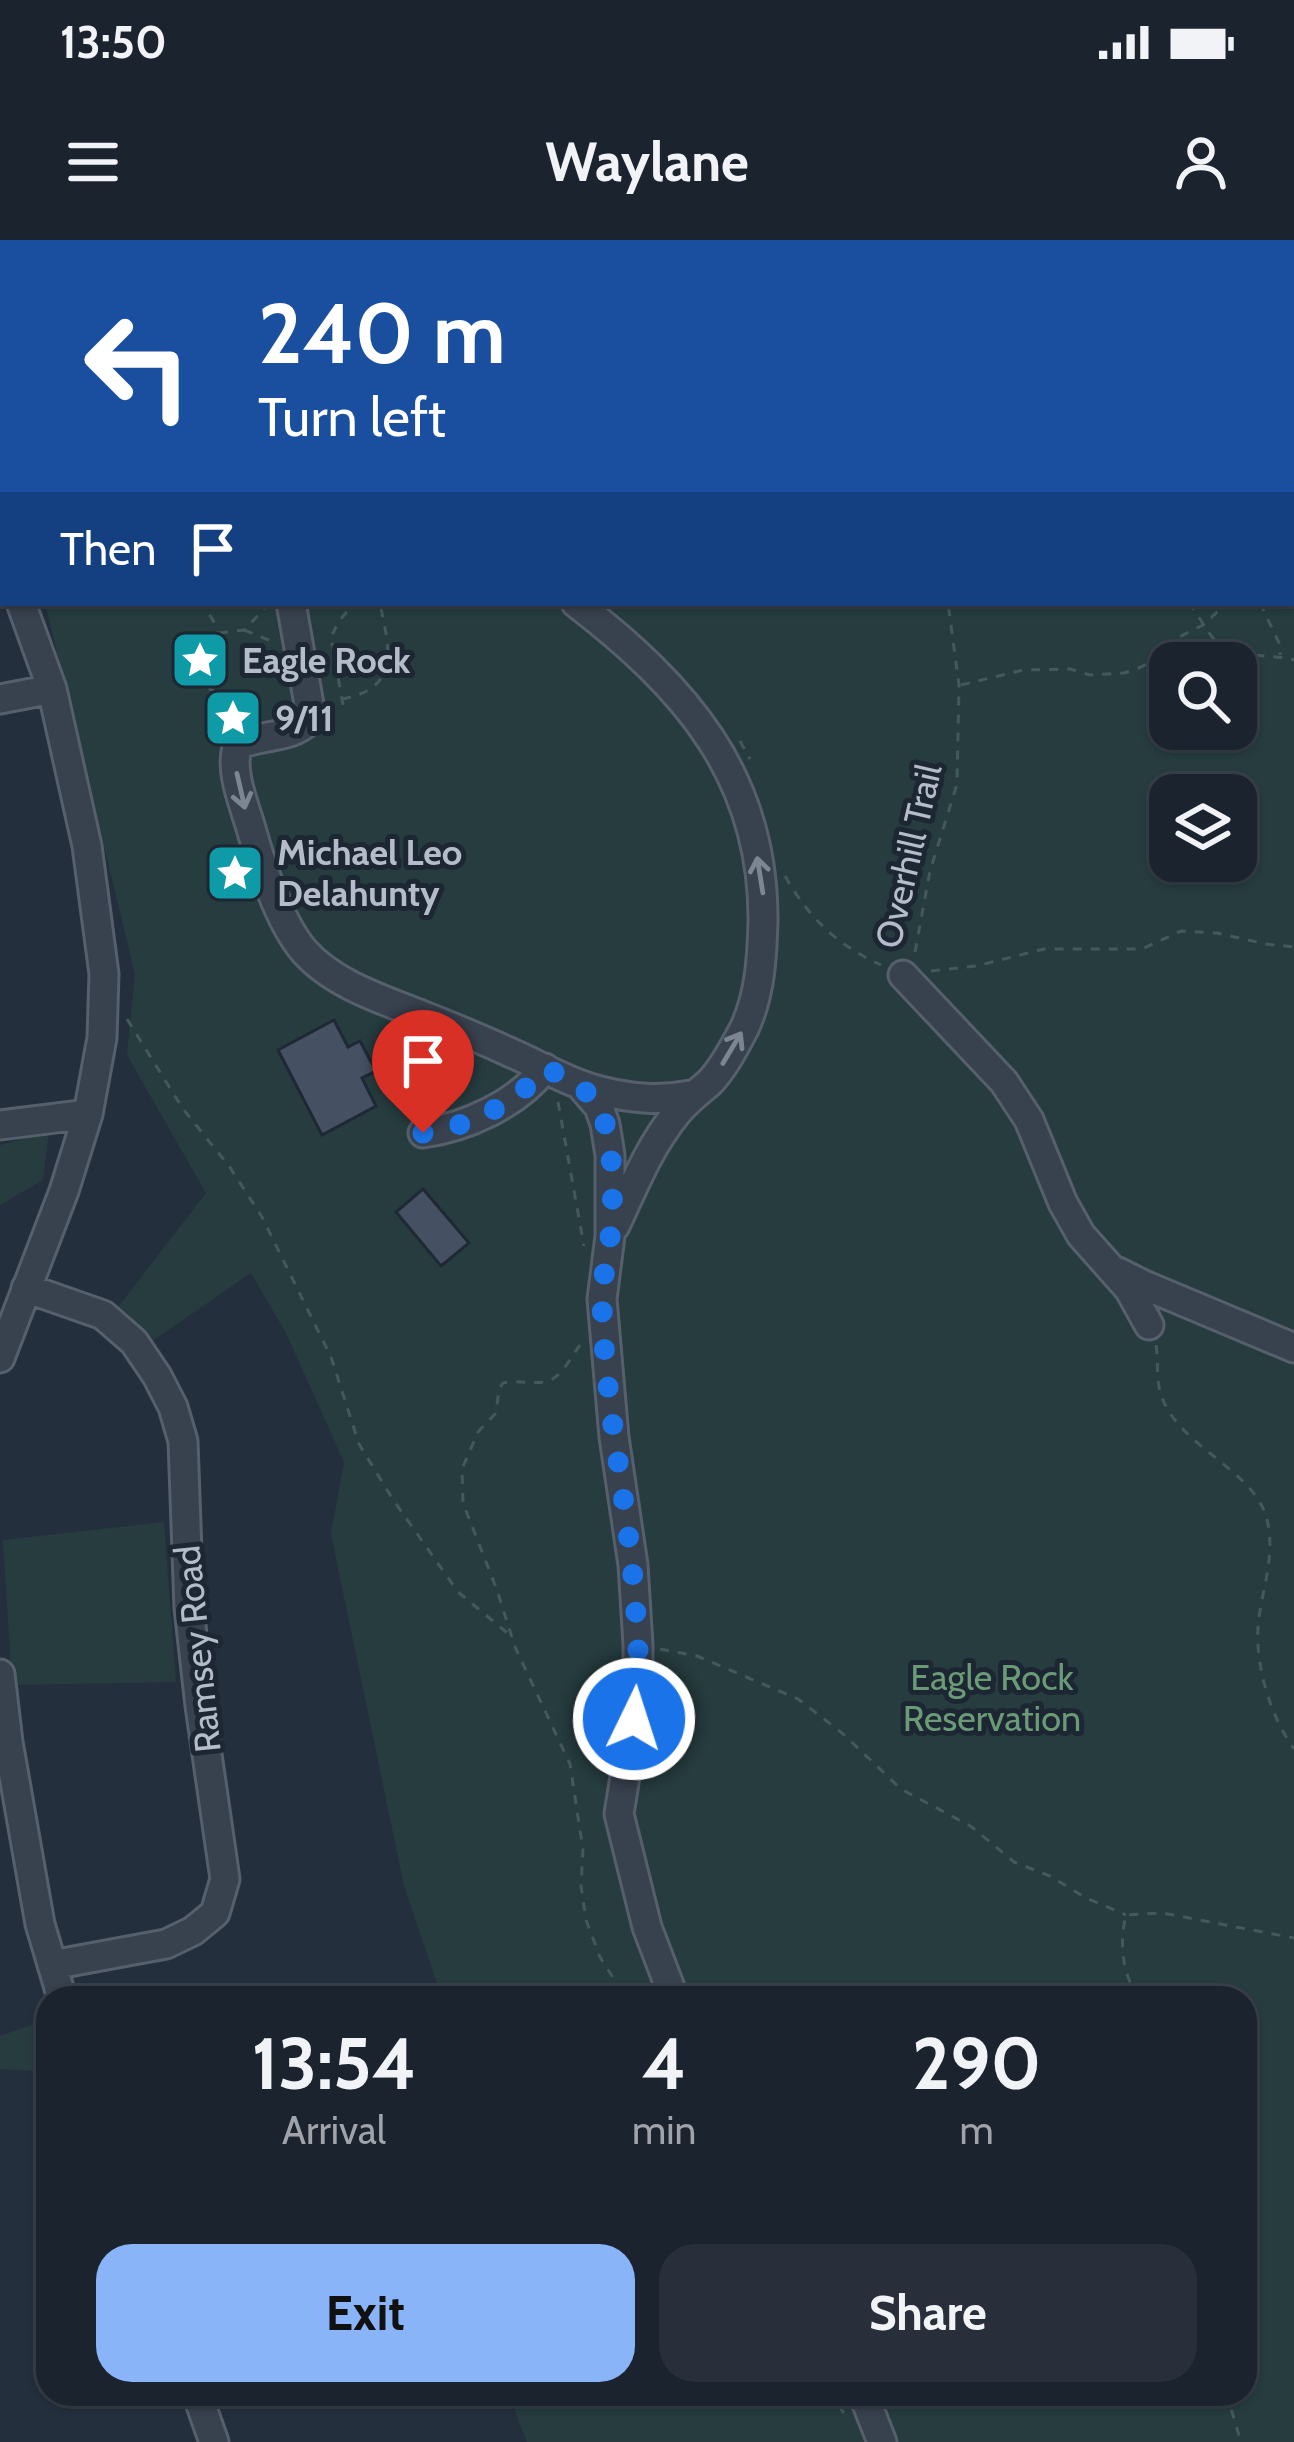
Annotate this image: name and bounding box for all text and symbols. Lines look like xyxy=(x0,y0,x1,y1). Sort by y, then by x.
text: 13:50 xyxy=(60,15,167,69)
icon: menu xyxy=(60,129,126,195)
text: Waylane xyxy=(545,129,749,195)
icon: person xyxy=(1168,129,1234,195)
text: 240 m xyxy=(258,282,506,384)
icon: left xyxy=(60,288,216,444)
text: Turn left xyxy=(258,384,446,450)
icon: arrive xyxy=(180,516,246,582)
text: Then xyxy=(60,522,156,576)
place icon: Eagle Rock xyxy=(169,629,231,691)
place label: Eagle Rock xyxy=(242,638,411,682)
map controls xyxy=(1149,642,1257,882)
button: search xyxy=(1149,642,1257,750)
place icon: 9/11 xyxy=(202,687,264,749)
place label: 9/11 xyxy=(275,696,334,740)
street label: Overhill Trail xyxy=(865,759,951,952)
one-way arrow xyxy=(231,771,254,809)
button: layers xyxy=(1149,774,1257,882)
place label: Michael Leo Delahunty xyxy=(277,830,462,915)
place icon: Michael Leo Delahunty xyxy=(204,842,266,904)
one-way arrow xyxy=(747,856,770,895)
pin xyxy=(372,1010,474,1133)
icon: arrive xyxy=(390,1028,456,1094)
one-way arrow xyxy=(720,1032,744,1066)
street label: Ramsey Road xyxy=(164,1543,230,1755)
park label: Eagle Rock Reservation xyxy=(903,1655,1081,1740)
position arrow xyxy=(571,1656,697,1782)
text: 13:54 xyxy=(252,2020,416,2107)
text: 4 xyxy=(642,2020,687,2107)
text: 290 xyxy=(912,2020,1041,2107)
text: Arrival xyxy=(282,2106,386,2154)
text: min xyxy=(632,2106,696,2154)
text: m xyxy=(960,2106,994,2154)
button: Exit xyxy=(96,2244,635,2382)
button: Share xyxy=(659,2244,1197,2382)

